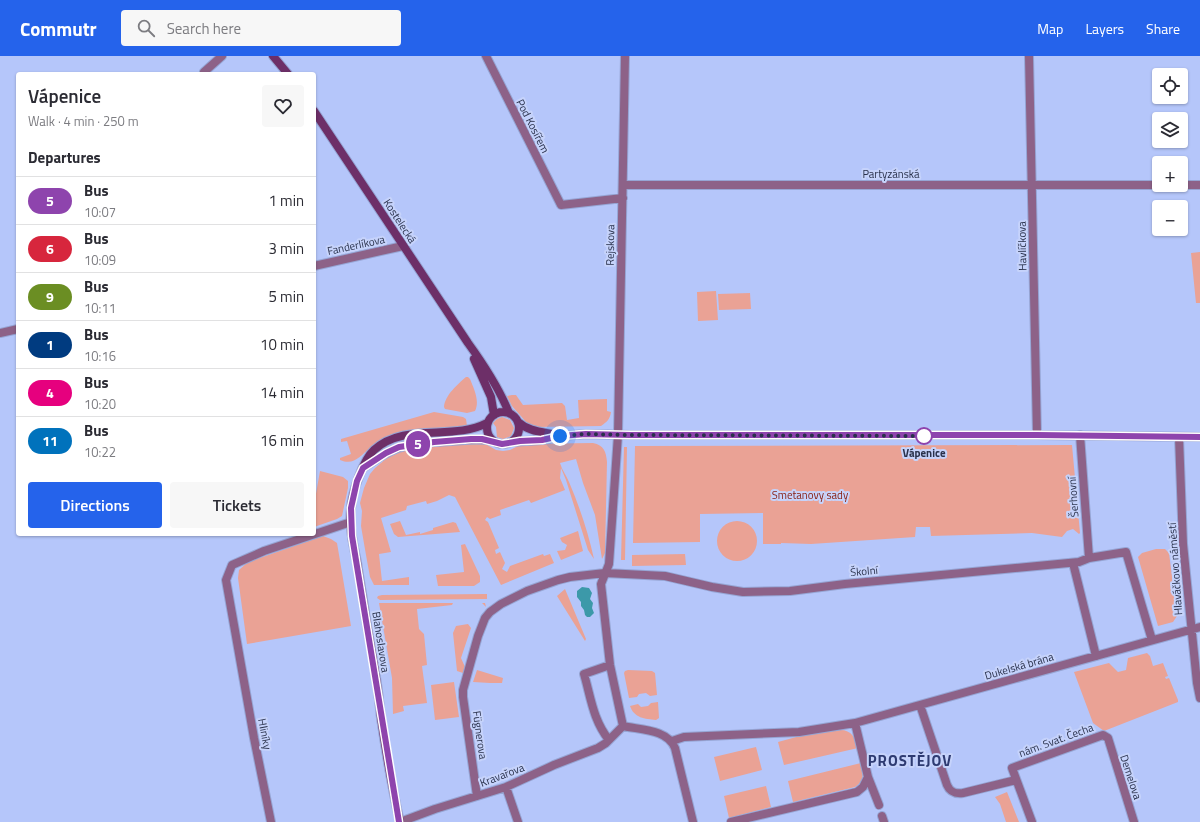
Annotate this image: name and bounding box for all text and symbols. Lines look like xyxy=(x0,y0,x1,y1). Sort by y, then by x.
search box xyxy=(121,10,401,46)
text: Commutr xyxy=(20,14,97,43)
icon: search xyxy=(135,17,157,39)
text: Search here xyxy=(167,17,241,40)
text: Map xyxy=(1037,18,1063,39)
text: Layers xyxy=(1085,18,1124,39)
text: Share xyxy=(1146,18,1180,39)
map controls xyxy=(1152,68,1188,236)
button: locate xyxy=(1152,68,1188,104)
text: Vápenice xyxy=(28,81,101,110)
button: heart xyxy=(262,85,304,127)
street label: Pod Kosířem xyxy=(513,96,553,156)
text: Walk · 4 min · 250 m xyxy=(28,111,139,131)
button: layers xyxy=(1152,112,1188,148)
text: Departures xyxy=(28,146,101,169)
button: + xyxy=(1152,156,1188,192)
street label: Partyzánská xyxy=(862,166,920,182)
text: Bus xyxy=(84,179,109,202)
text: 1 min xyxy=(268,189,304,212)
text: 5 xyxy=(46,190,54,211)
street label: Kostelecká xyxy=(380,196,421,247)
button: − xyxy=(1152,200,1188,236)
text: 10:07 xyxy=(84,202,116,222)
street label: Havlíčkova xyxy=(1014,221,1030,271)
street label: Rejskova xyxy=(602,224,618,266)
text: Bus xyxy=(84,227,109,250)
street label: Fanderlíkova xyxy=(326,231,387,259)
text: 3 min xyxy=(268,237,304,260)
text: 6 xyxy=(46,238,54,259)
text: 10:09 xyxy=(84,250,116,270)
text: Bus xyxy=(84,275,109,298)
text: 5 min xyxy=(268,285,304,308)
text: 9 xyxy=(46,286,54,307)
text: 10:11 xyxy=(84,298,116,318)
text: Bus xyxy=(84,323,109,346)
text: 10 min xyxy=(260,333,304,356)
text: 1 xyxy=(46,334,54,355)
text: 10:16 xyxy=(84,346,116,366)
text: Bus xyxy=(84,371,109,394)
text: 14 min xyxy=(260,381,304,404)
text: 4 xyxy=(46,382,54,403)
text: 10:20 xyxy=(84,394,116,414)
text: Bus xyxy=(84,419,109,442)
your location xyxy=(550,426,570,446)
marker: Vápenice xyxy=(915,427,933,445)
text: 16 min xyxy=(260,429,304,452)
text: 11 xyxy=(42,430,58,451)
line badge: 5 xyxy=(405,431,431,457)
text: 5 xyxy=(414,433,422,454)
text: 10:22 xyxy=(84,442,116,462)
place label: Vápenice xyxy=(903,445,946,461)
street label: Šerhovní xyxy=(1063,475,1082,518)
button: Directions xyxy=(28,482,162,528)
button: Tickets xyxy=(170,482,304,528)
park label: Smetanovy sady xyxy=(772,487,849,503)
street label: Hlaváčkovo náměstí xyxy=(1164,521,1186,616)
street label: Školní xyxy=(849,562,880,580)
street label: Blahoslavova xyxy=(368,610,394,674)
street label: Dukelská brána xyxy=(983,648,1056,683)
street label: Fügnerova xyxy=(469,710,491,761)
street label: Hliníky xyxy=(254,717,276,752)
street label: nám. Svat. Čecha xyxy=(1016,719,1096,761)
district label: PROSTĚJOV xyxy=(868,749,952,772)
street label: Demelova xyxy=(1116,752,1146,802)
street label: Kravařova xyxy=(478,759,527,791)

